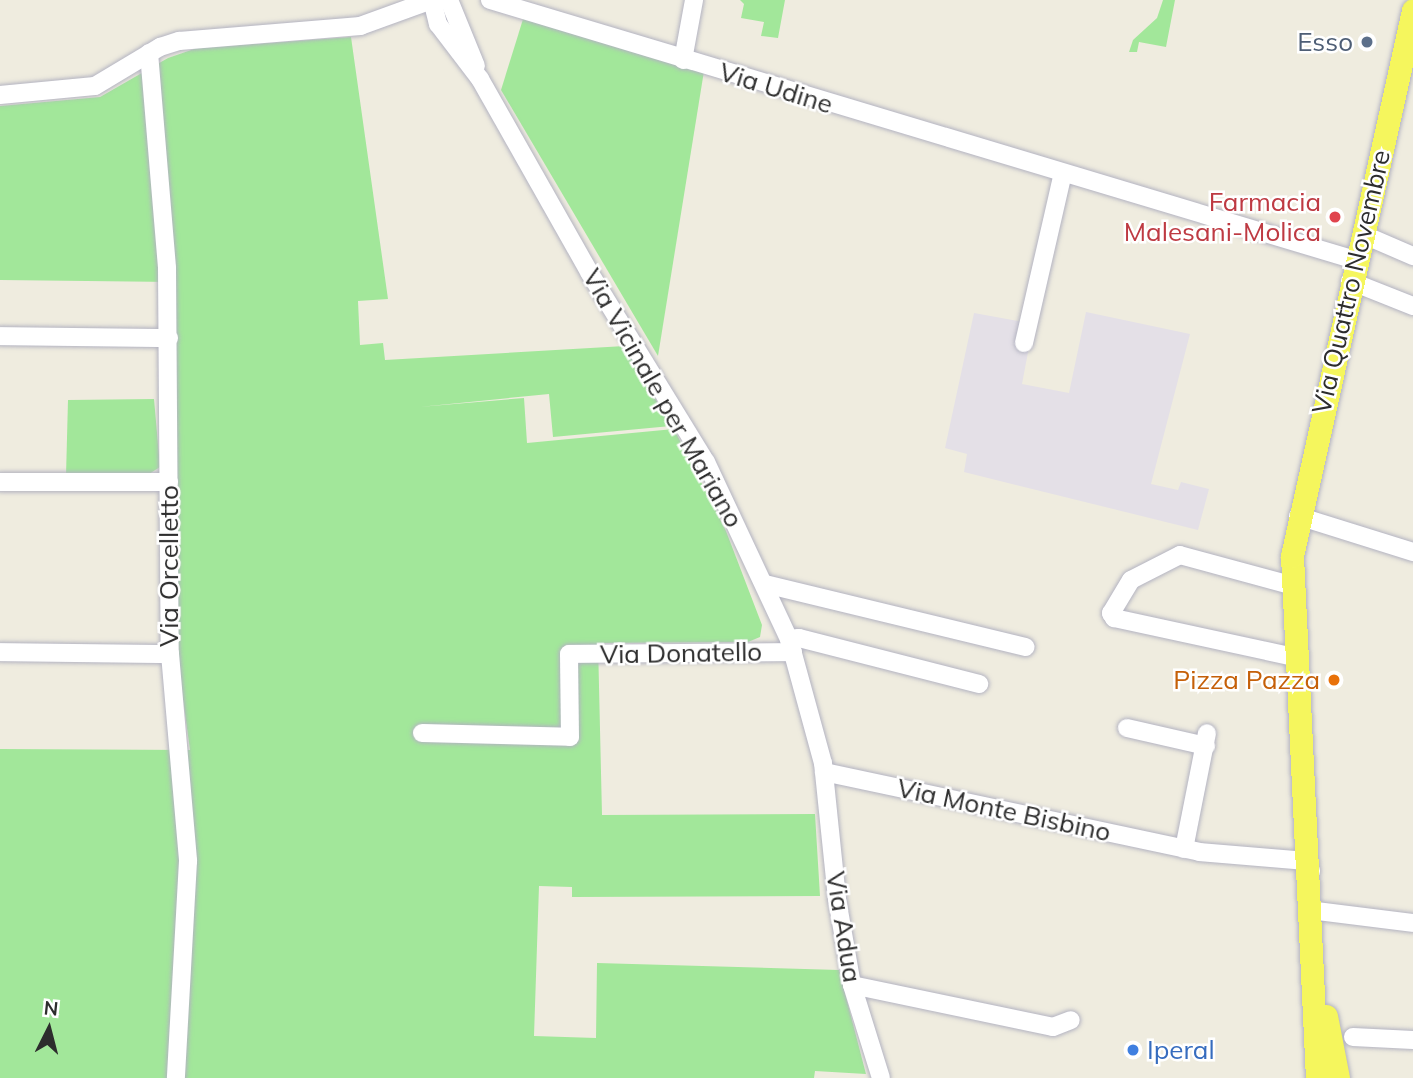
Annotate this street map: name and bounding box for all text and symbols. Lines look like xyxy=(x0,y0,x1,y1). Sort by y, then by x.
place label: Esso xyxy=(1297,26,1353,58)
marker: Esso xyxy=(1359,34,1375,50)
street label: Via Udine xyxy=(716,56,836,120)
street label: Via Quattro Novembre xyxy=(1305,147,1397,417)
place label: Farmacia Malesani-Molica xyxy=(1124,186,1321,248)
marker: Farmacia Malesani-Molica xyxy=(1327,209,1343,225)
street label: Via Vicinale per Mariano xyxy=(576,263,750,533)
street label: Via Orcelletto xyxy=(153,485,185,647)
street label: Via Donatello xyxy=(600,636,762,670)
place label: Pizza Pazza xyxy=(1173,664,1320,696)
marker: Pizza Pazza xyxy=(1326,672,1342,688)
street label: Via Monte Bisbino xyxy=(894,772,1114,848)
street label: Via Adua xyxy=(820,869,868,985)
north arrow xyxy=(14,994,84,1064)
text: N xyxy=(43,995,60,1021)
place label: Iperal xyxy=(1147,1034,1215,1066)
marker: Iperal xyxy=(1125,1042,1141,1058)

